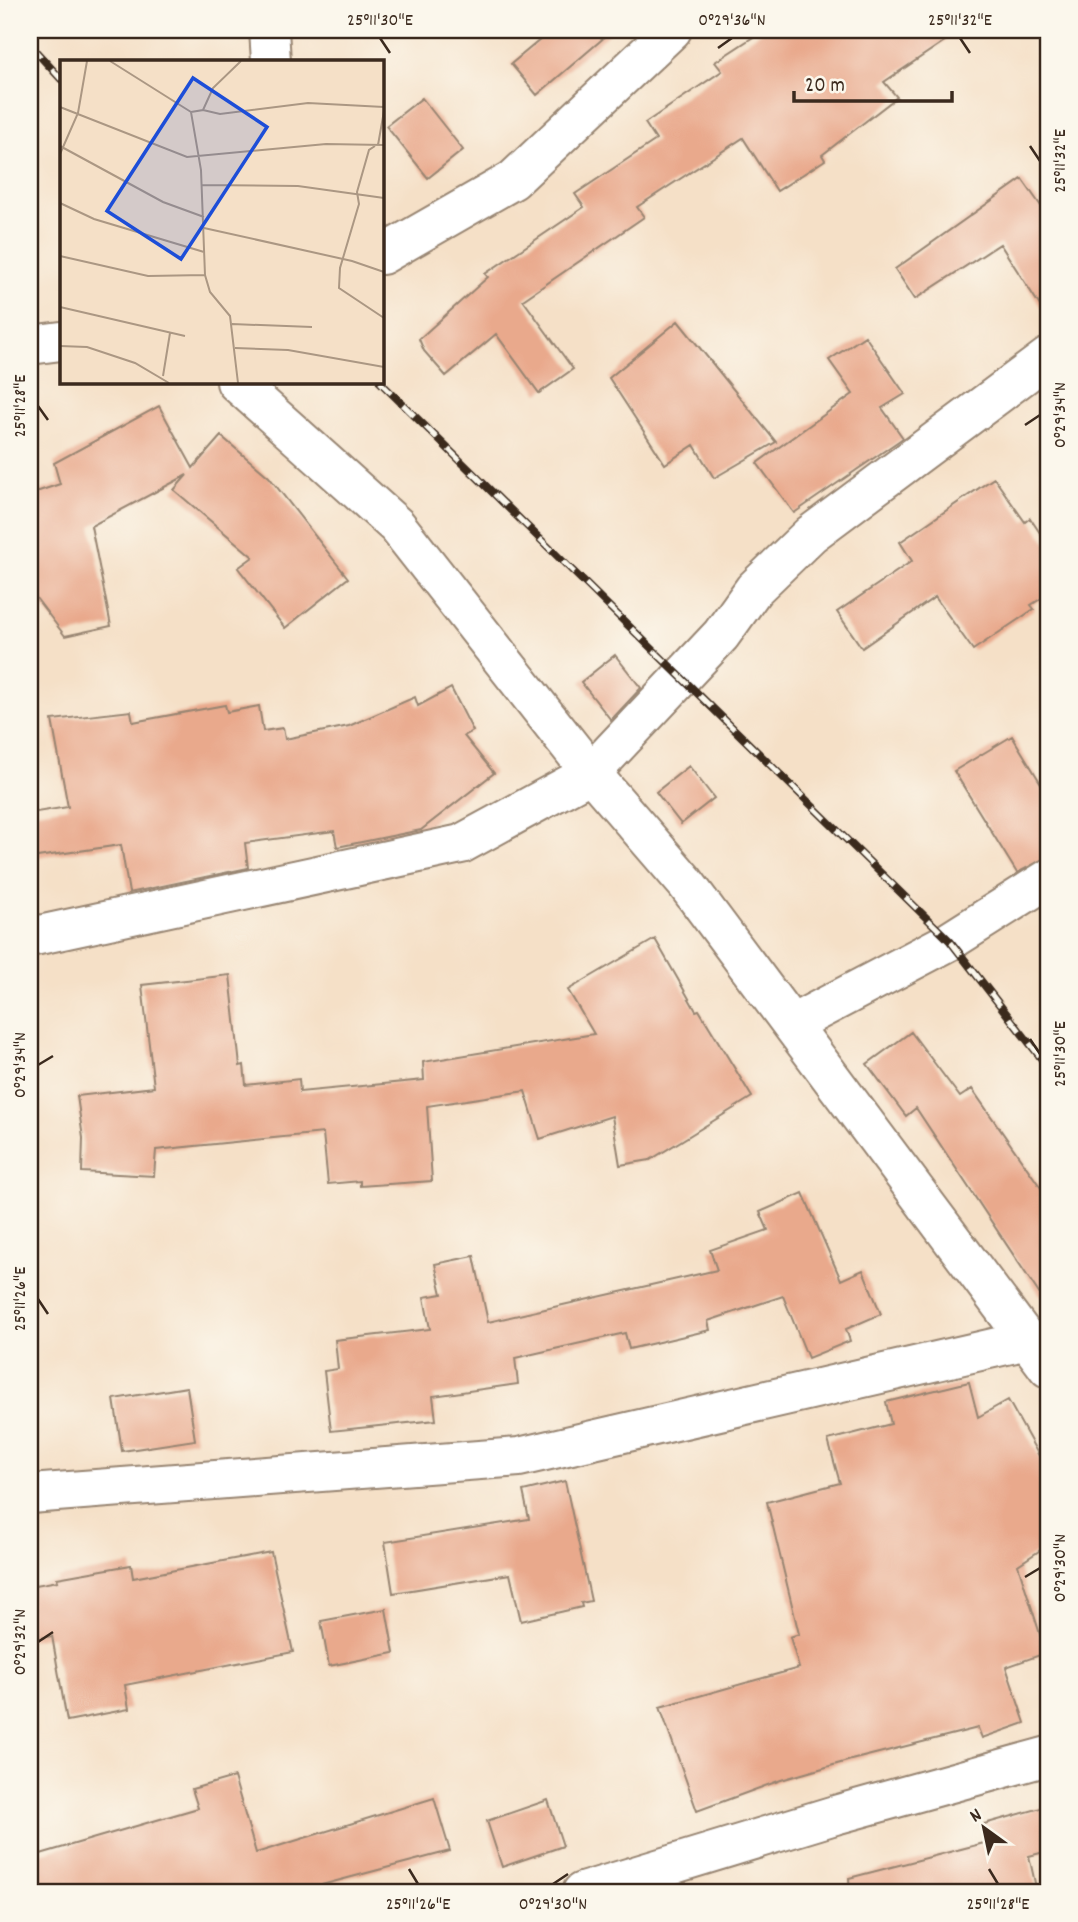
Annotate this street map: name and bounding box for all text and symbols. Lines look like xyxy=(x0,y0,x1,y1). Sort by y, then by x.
text: 25°11'30"E xyxy=(347,9,413,34)
text: 0°29'36"N xyxy=(698,9,766,34)
text: 25°11'32"E xyxy=(928,9,992,34)
inset map xyxy=(60,60,383,383)
scale bar xyxy=(794,60,952,104)
text: 20 m xyxy=(805,72,845,102)
text: 25°11'32"E xyxy=(1049,129,1074,193)
text: 25°11'28"E xyxy=(9,374,34,438)
text: 0°29'34"N xyxy=(1049,382,1074,448)
text: 25°11'30"E xyxy=(1049,1021,1074,1087)
text: 0°29'34"N xyxy=(9,1032,34,1098)
text: 25°11'26"E xyxy=(9,1267,34,1331)
text: 0°29'30"N xyxy=(1049,1534,1074,1602)
text: 0°29'32"N xyxy=(9,1609,34,1675)
north arrow xyxy=(948,1792,1018,1862)
text: N xyxy=(965,1803,988,1831)
text: 25°11'26"E xyxy=(386,1893,450,1918)
text: 0°29'30"N xyxy=(519,1893,587,1918)
text: 25°11'28"E xyxy=(966,1893,1030,1918)

